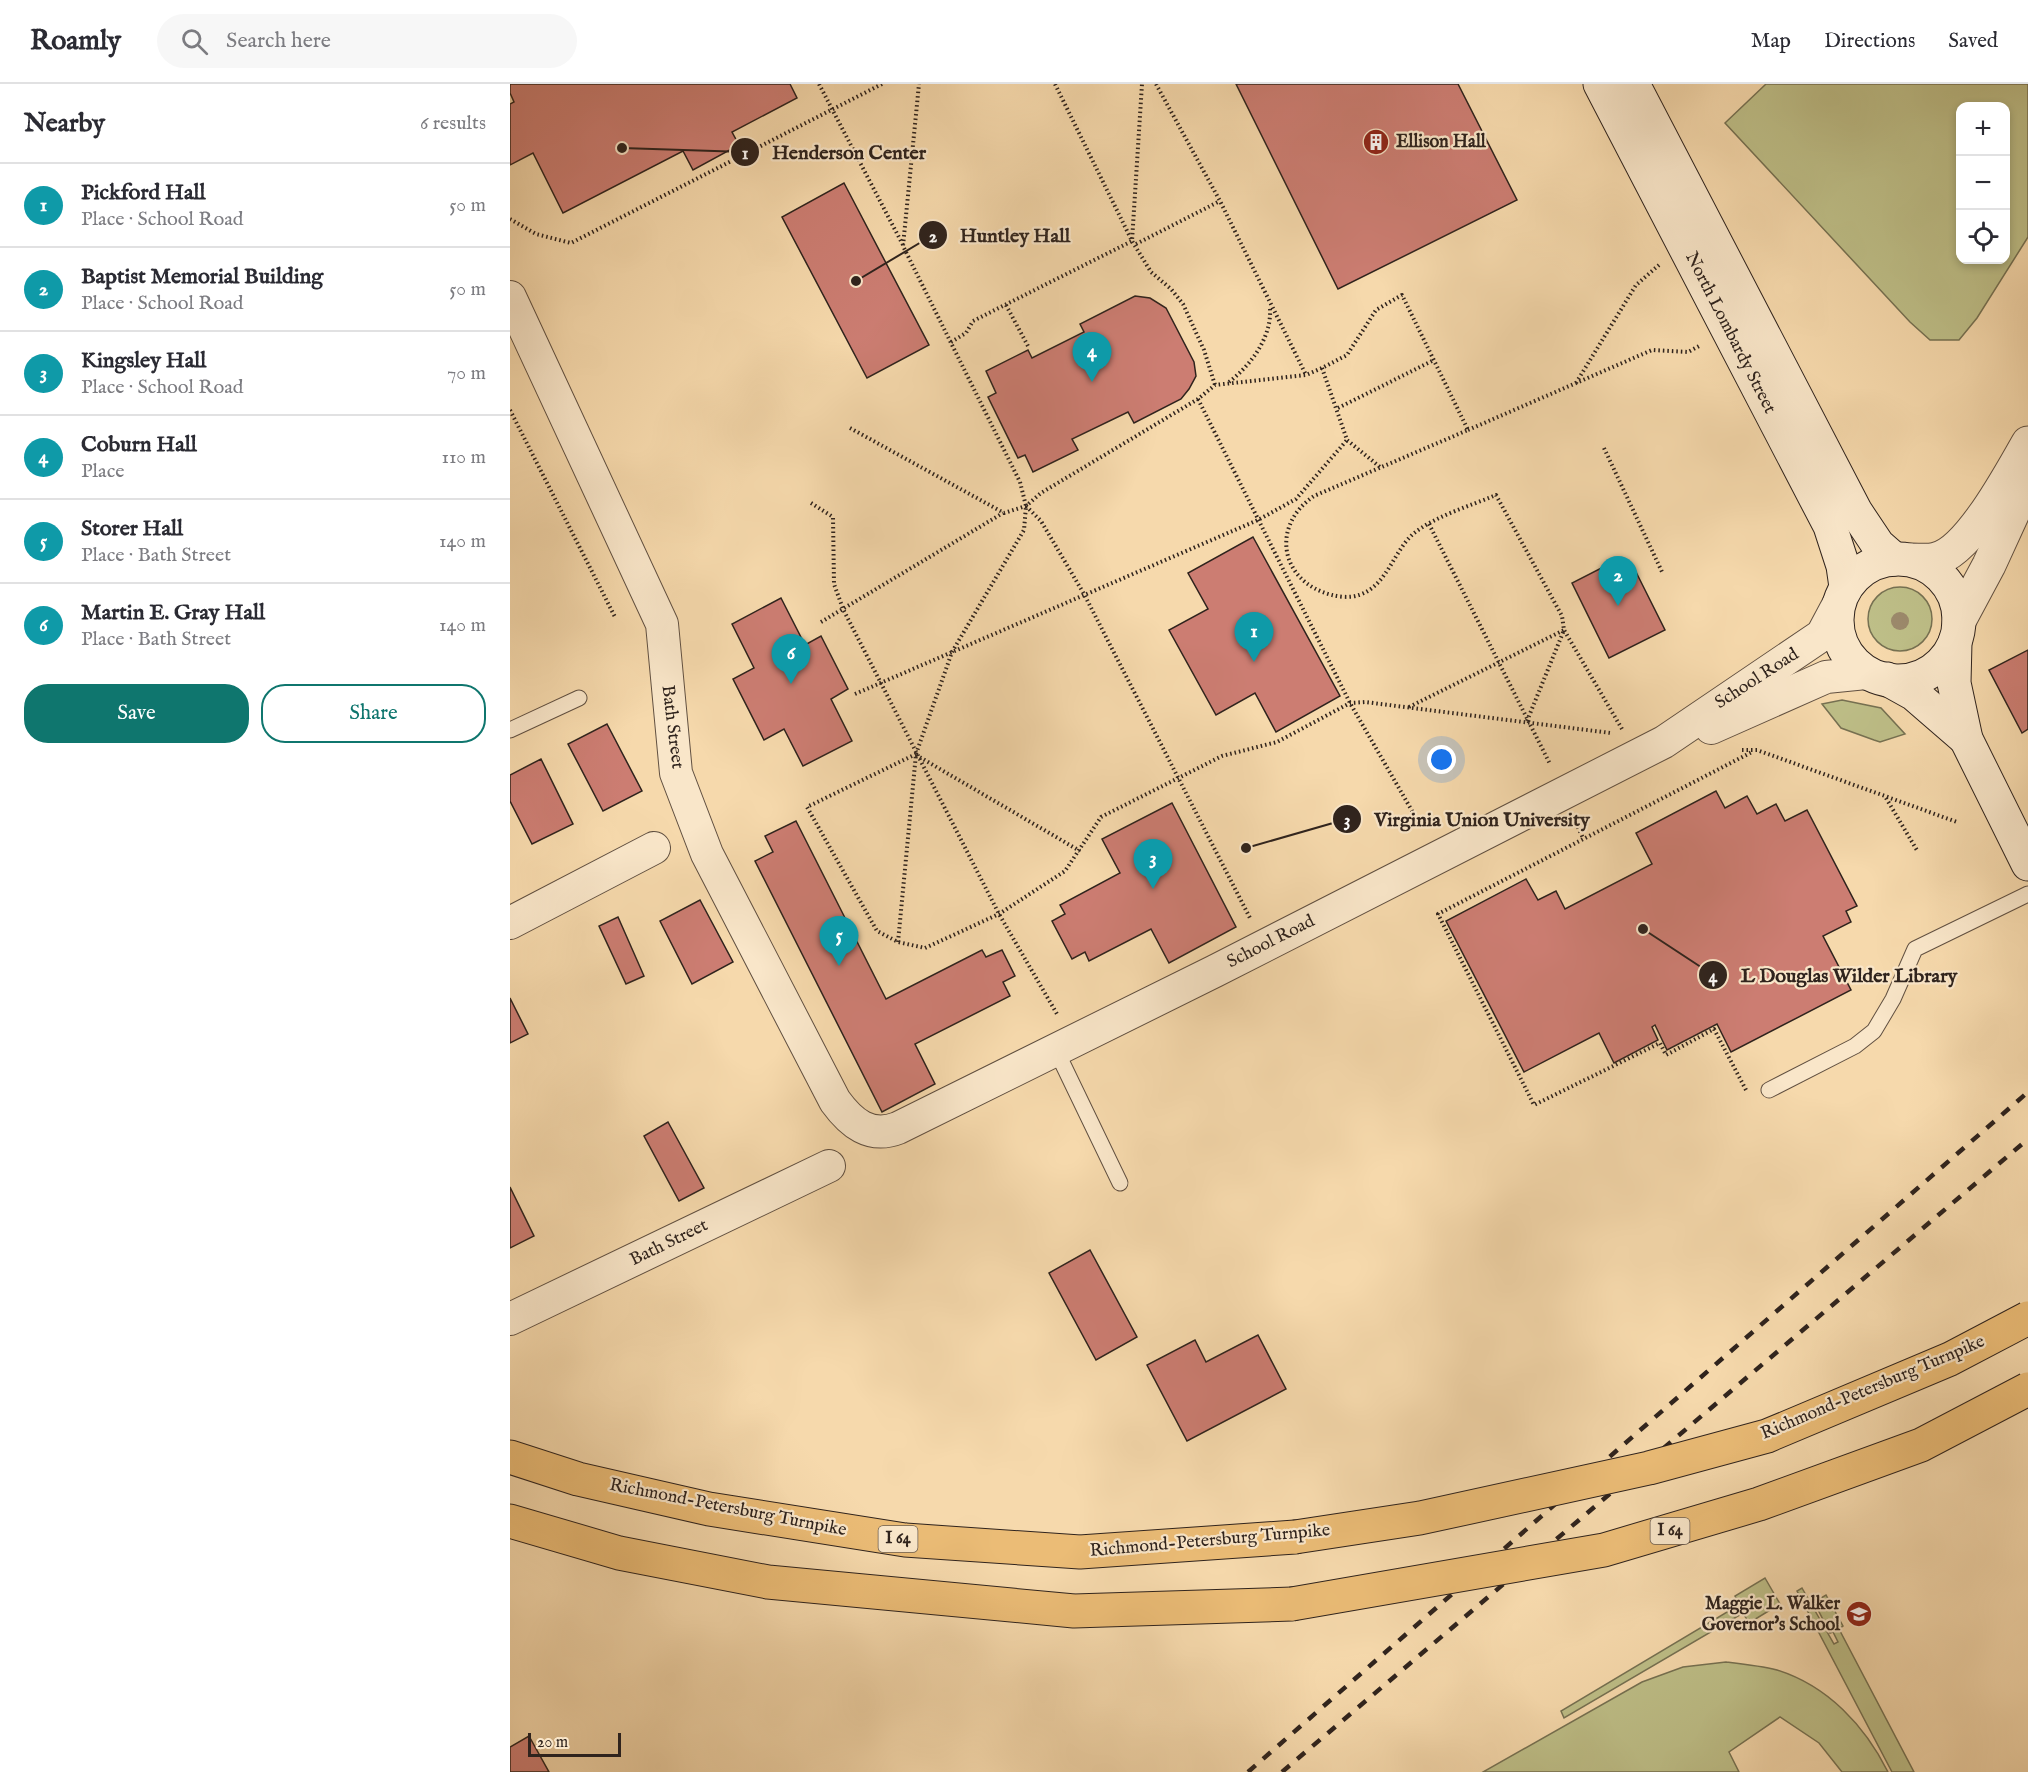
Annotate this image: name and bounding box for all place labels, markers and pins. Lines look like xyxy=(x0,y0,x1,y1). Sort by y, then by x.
building icon: Ellison Hall xyxy=(1361,127,1391,157)
place label: Ellison Hall xyxy=(1396,131,1487,154)
callout: Henderson Center xyxy=(730,133,938,171)
callout: Huntley Hall xyxy=(918,216,1082,254)
pin: 4 xyxy=(1072,332,1112,382)
pin: 2 xyxy=(1598,556,1638,606)
pin: 1 xyxy=(1234,612,1274,662)
pin: 6 xyxy=(772,634,810,684)
callout: Virginia Union University xyxy=(1332,800,1602,838)
pin: 3 xyxy=(1134,840,1172,889)
pin: 5 xyxy=(820,916,858,966)
callout: L Douglas Wilder Library xyxy=(1698,956,1969,994)
place label: Maggie L. Walker Governor's School xyxy=(1702,1593,1841,1637)
school or university icon: Maggie L. Walker Governor's School xyxy=(1844,1599,1874,1629)

